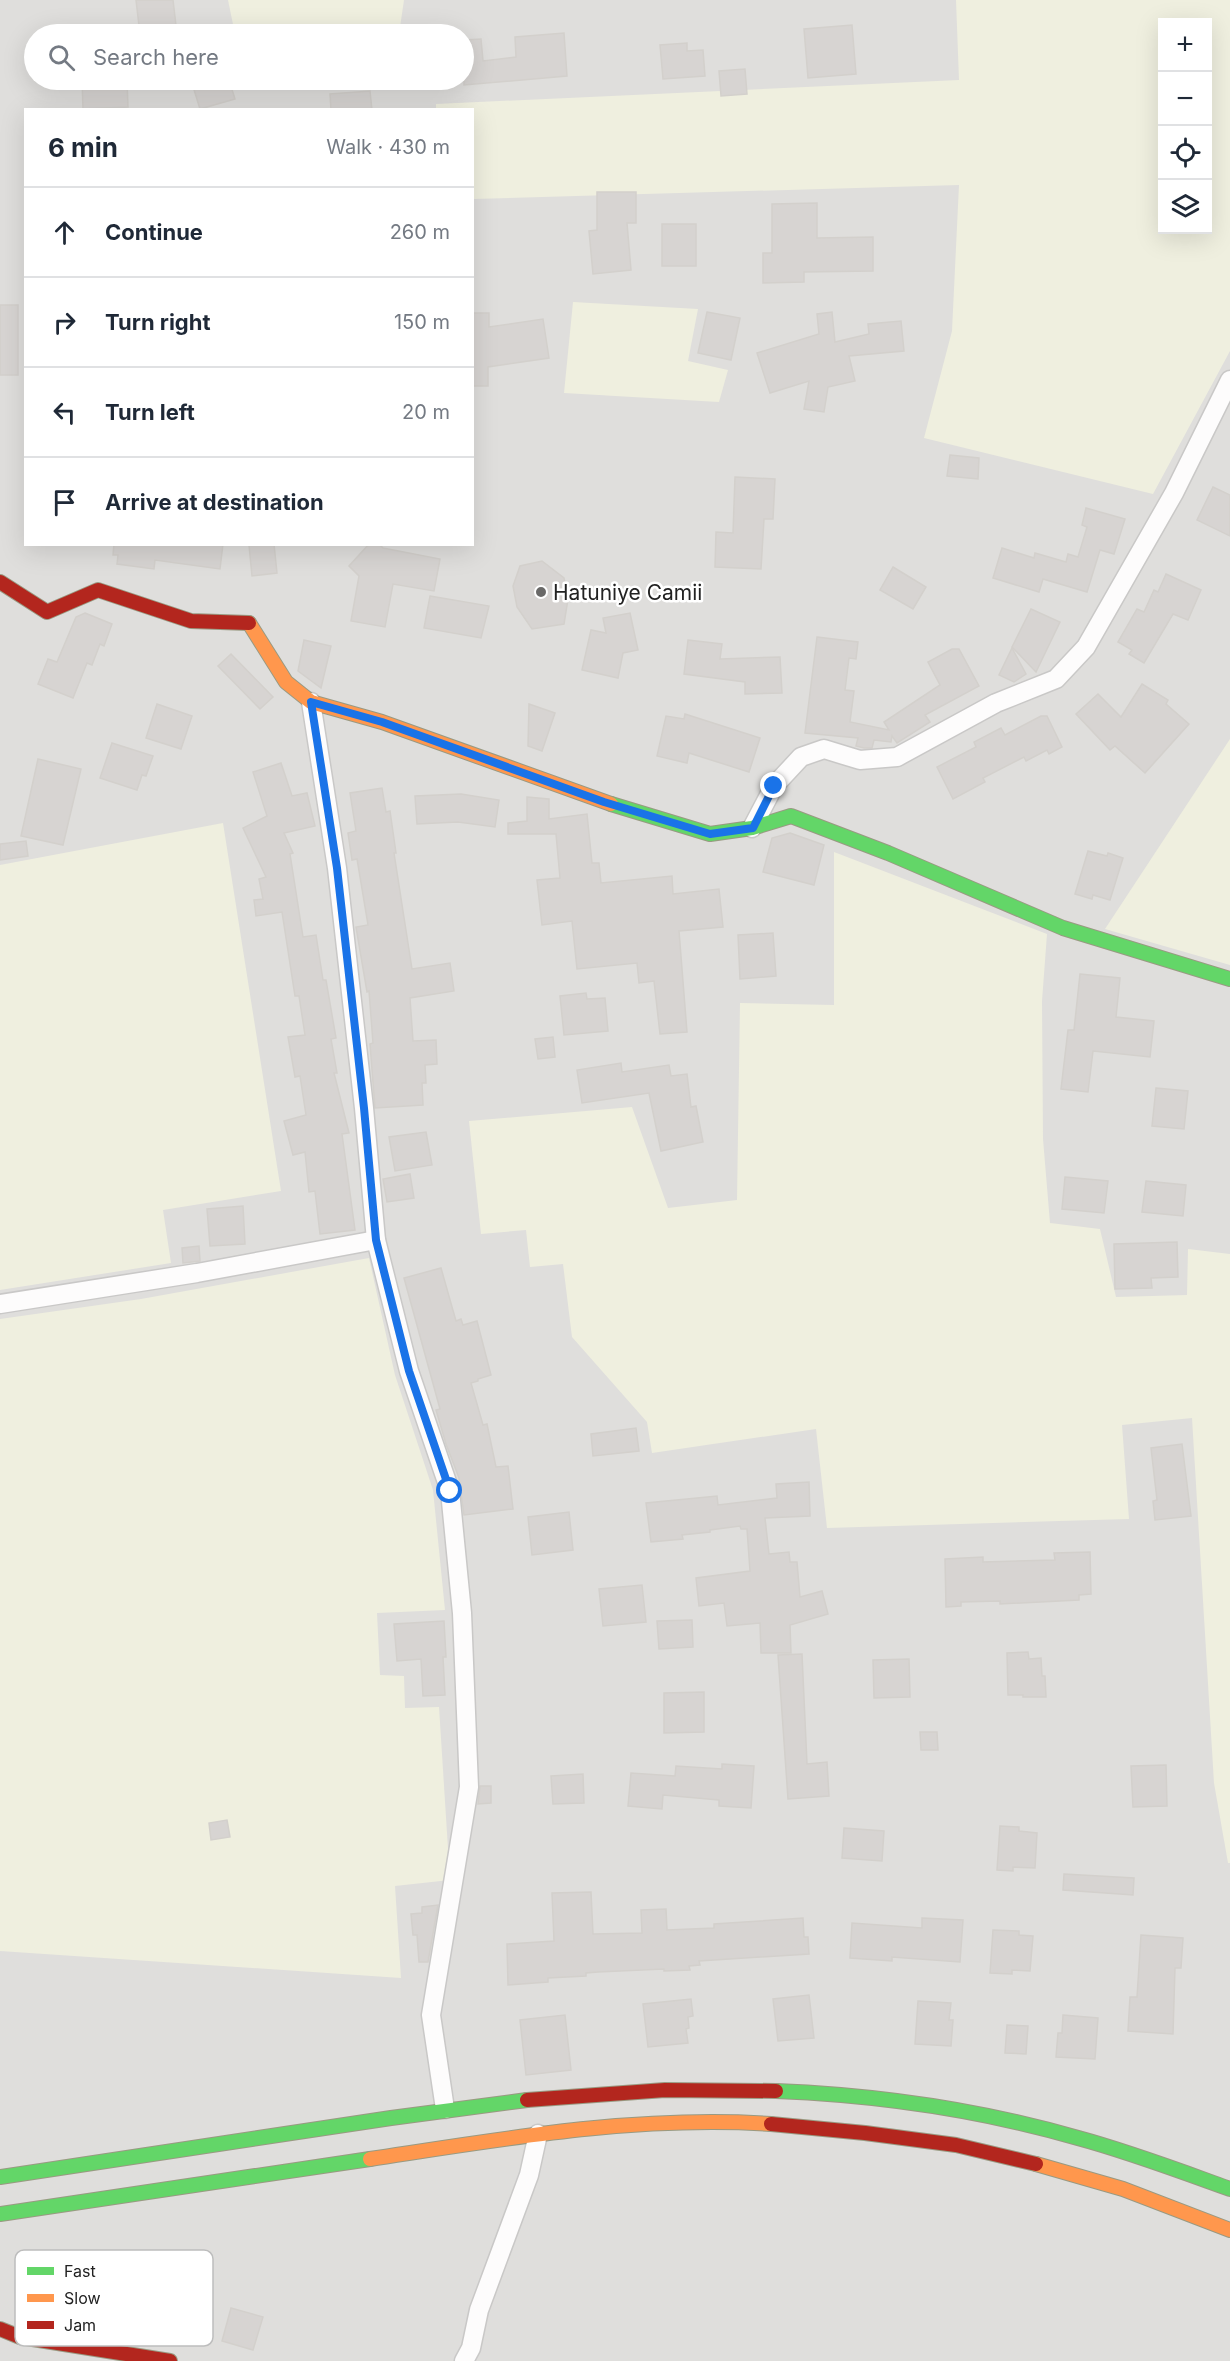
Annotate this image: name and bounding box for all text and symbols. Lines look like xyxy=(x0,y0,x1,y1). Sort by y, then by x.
map controls xyxy=(1158,18,1212,234)
button: + xyxy=(1158,18,1212,72)
search box xyxy=(24,24,474,90)
icon: search xyxy=(45,41,78,74)
text: Search here xyxy=(93,44,219,70)
button: − xyxy=(1158,72,1212,126)
button: locate xyxy=(1158,126,1212,180)
text: 6 min xyxy=(48,132,118,163)
text: Walk · 430 m xyxy=(326,135,450,159)
button: layers xyxy=(1158,180,1212,234)
icon: ahead xyxy=(48,216,81,249)
text: Continue xyxy=(105,219,203,245)
text: 260 m xyxy=(390,220,450,244)
icon: right xyxy=(48,306,81,339)
text: Turn right xyxy=(105,309,211,335)
text: 150 m xyxy=(394,310,450,334)
icon: left xyxy=(48,396,81,429)
text: Turn left xyxy=(105,399,195,425)
text: 20 m xyxy=(402,400,450,424)
icon: arrive xyxy=(48,486,81,519)
text: Arrive at destination xyxy=(105,489,324,515)
place label: Hatuniye Camii xyxy=(553,580,702,605)
marker: Hatuniye Camii xyxy=(534,585,548,599)
route end xyxy=(760,772,786,798)
route start xyxy=(436,1477,462,1503)
legend xyxy=(15,2250,213,2346)
text: Fast xyxy=(64,2261,96,2281)
text: Slow xyxy=(64,2288,101,2308)
text: Jam xyxy=(64,2315,96,2335)

